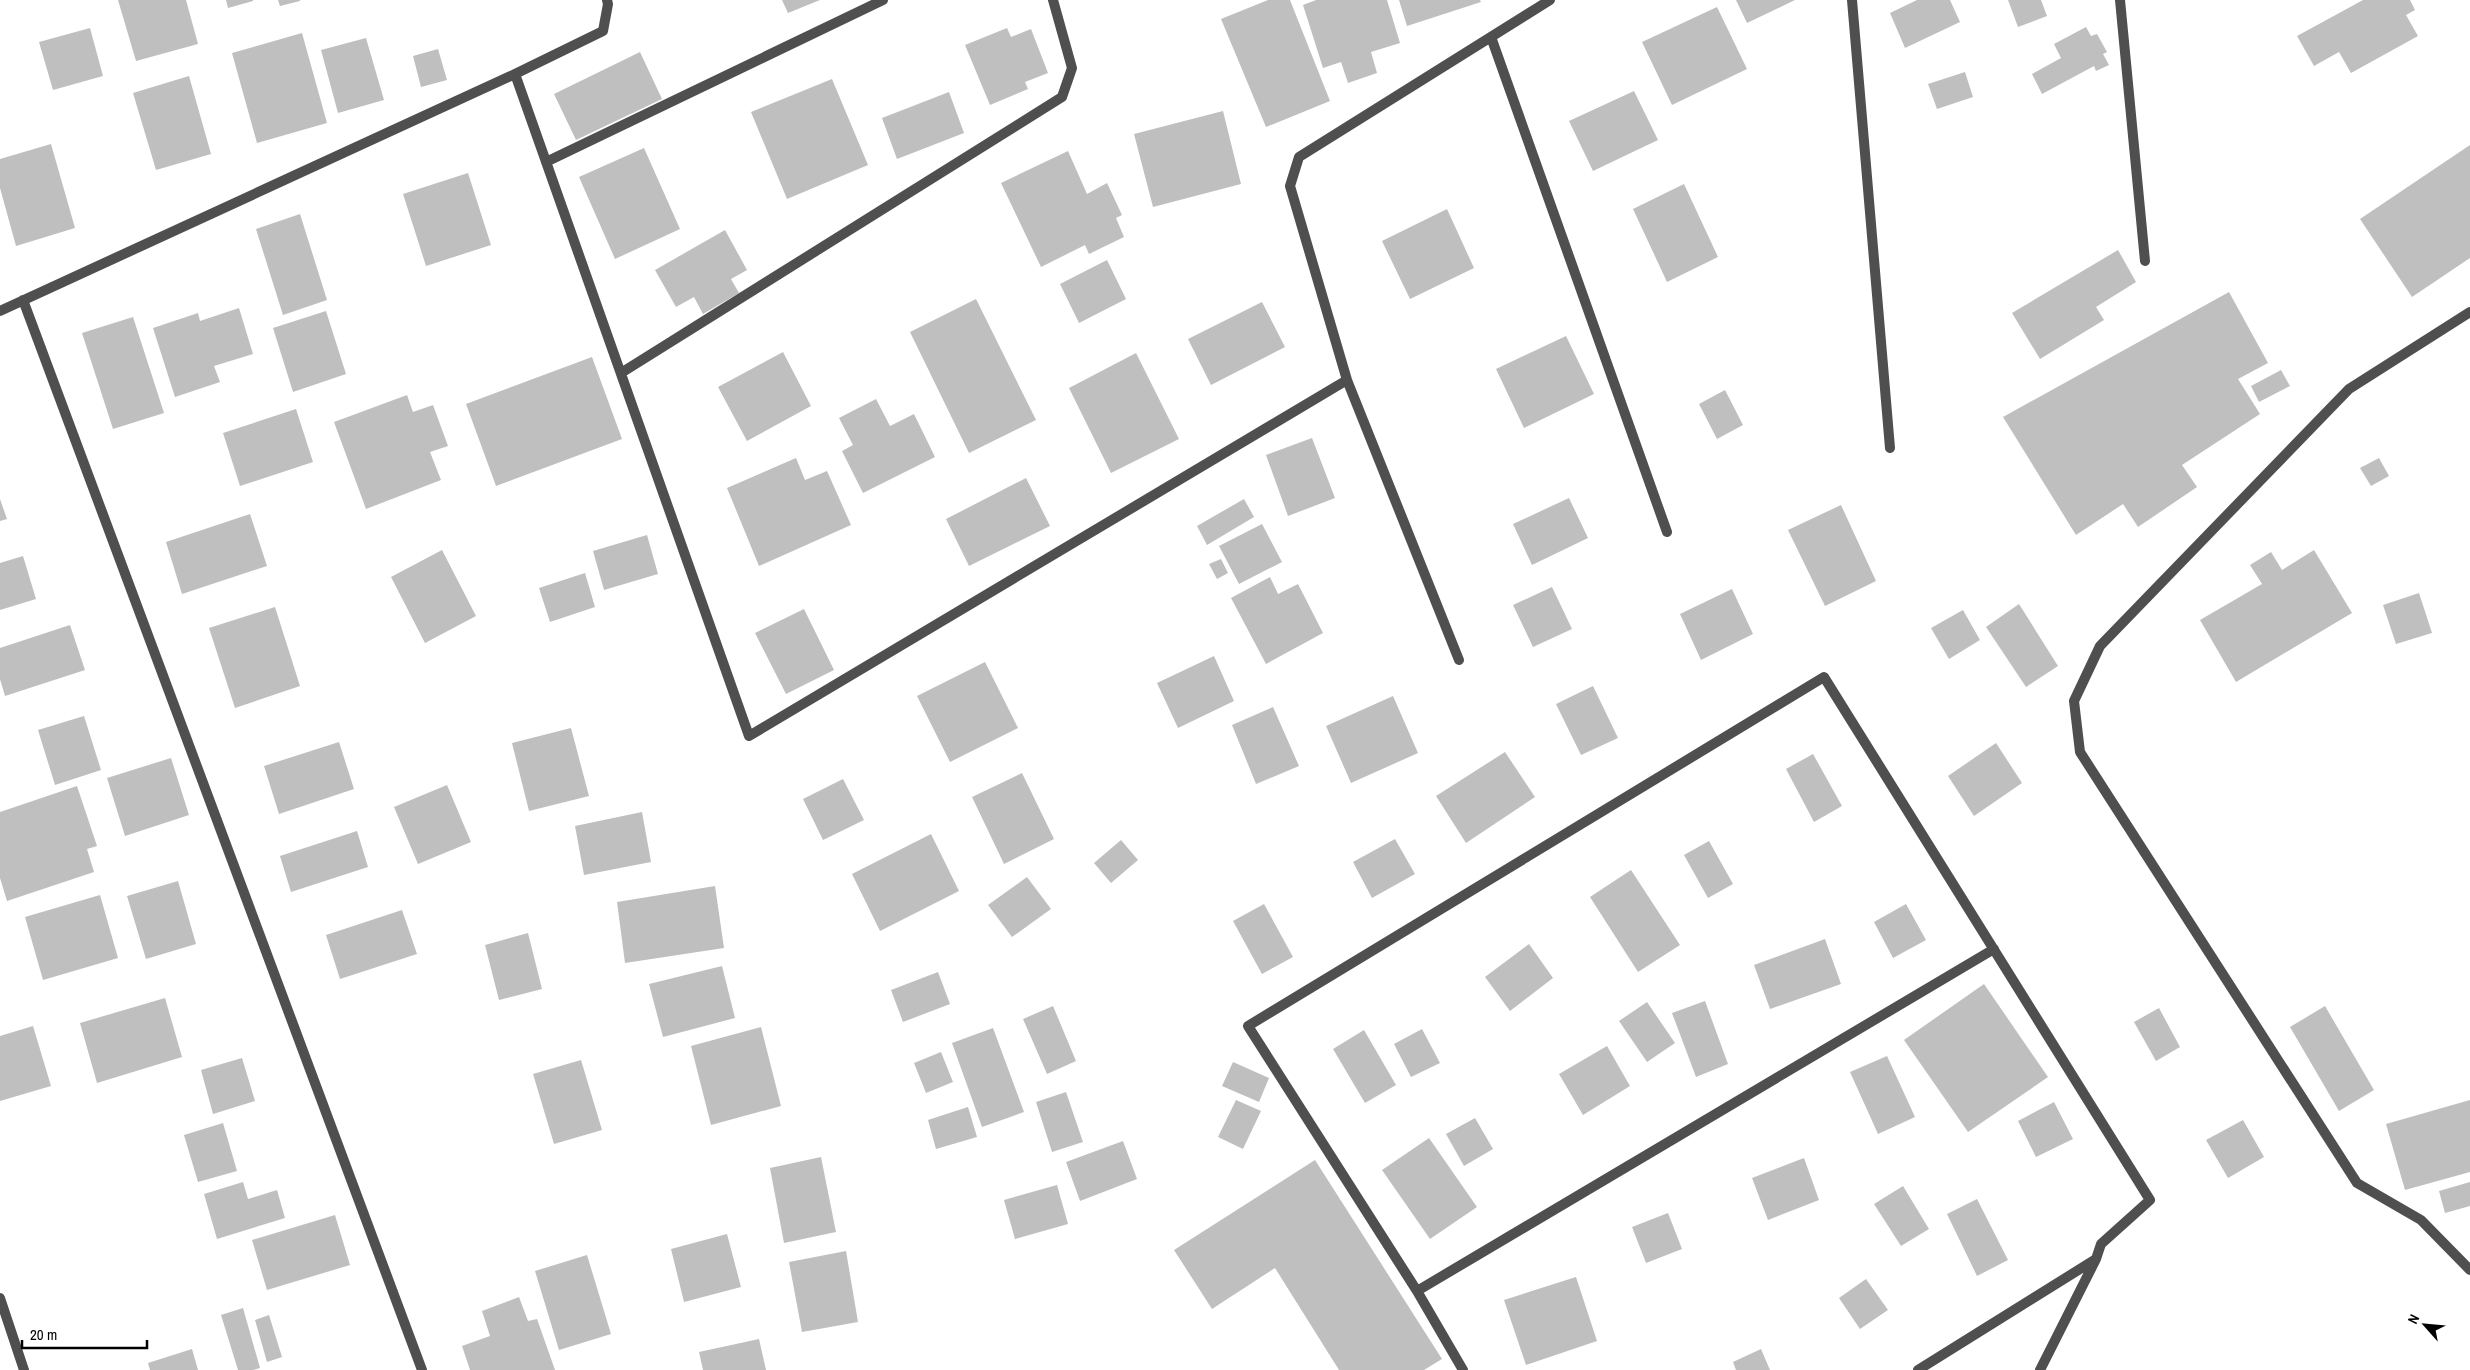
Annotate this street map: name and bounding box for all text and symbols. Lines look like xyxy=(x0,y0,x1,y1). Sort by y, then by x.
north arrow xyxy=(2400,1300,2450,1350)
text: N xyxy=(2404,1311,2423,1327)
scale bar xyxy=(22,1318,148,1350)
text: 20 m xyxy=(30,1324,57,1345)

